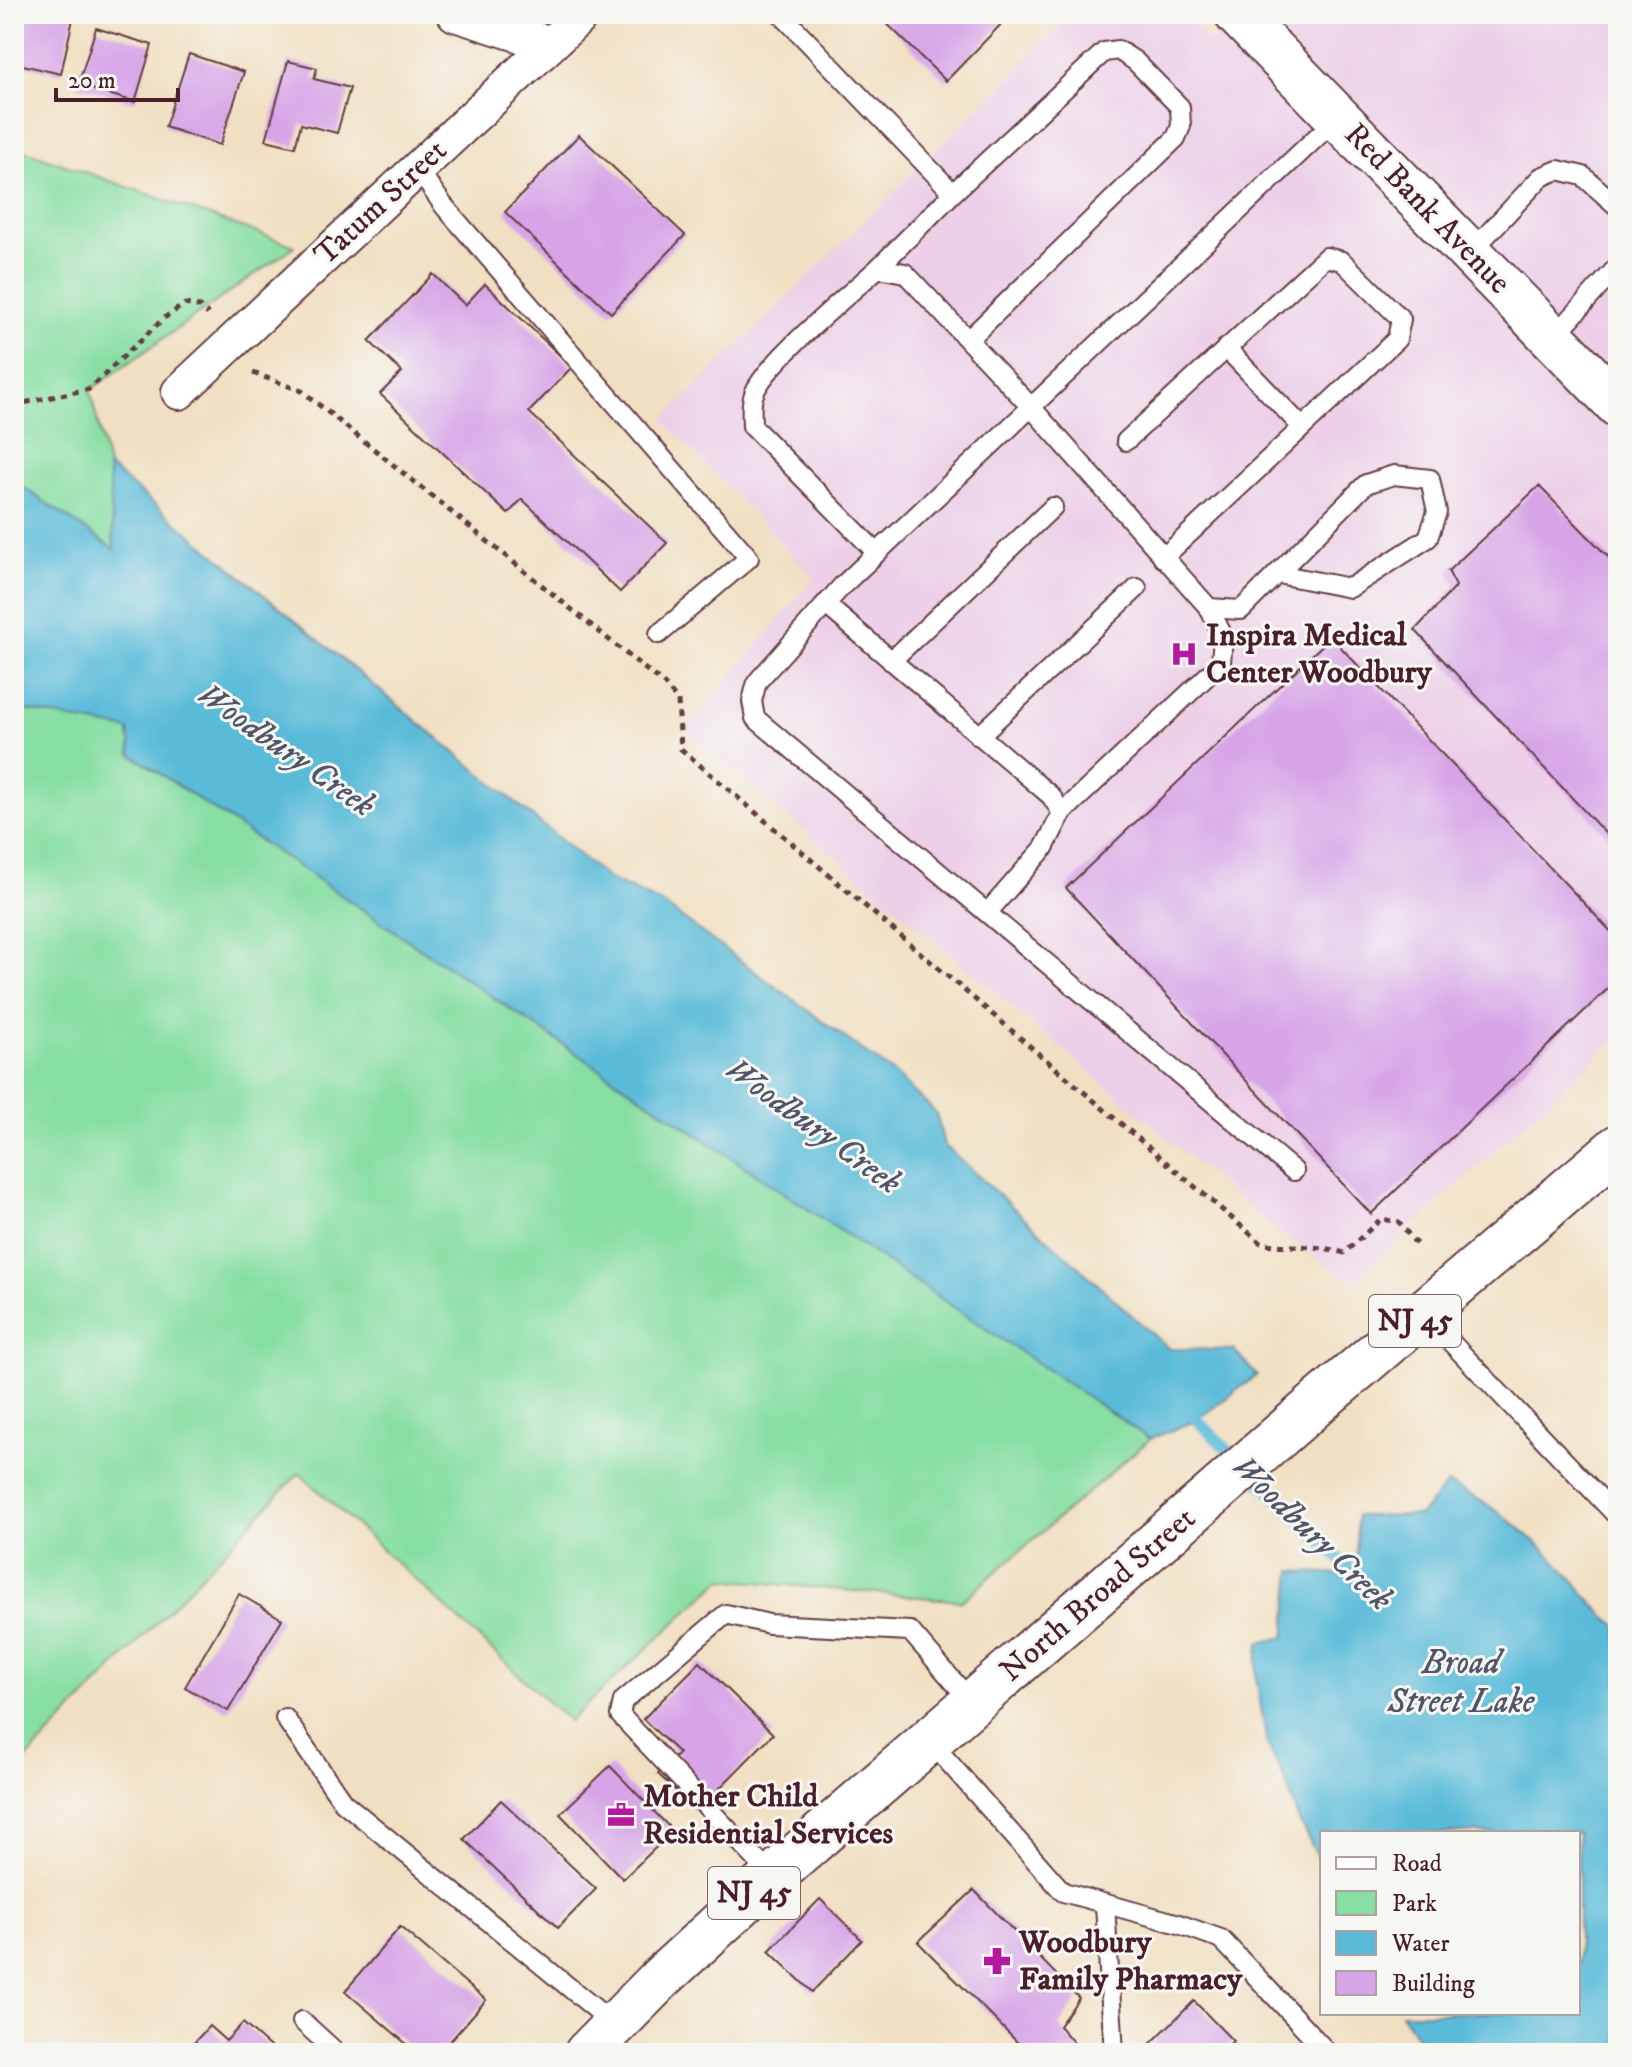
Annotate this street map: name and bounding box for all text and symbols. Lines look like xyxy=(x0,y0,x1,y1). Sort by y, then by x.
scale bar xyxy=(56,52,178,102)
text: 20 m xyxy=(68,66,116,96)
street label: Red Bank Avenue xyxy=(1335,115,1519,303)
street label: Tatum Street xyxy=(306,131,456,275)
place label: Inspira Medical Center Woodbury xyxy=(1206,616,1433,693)
hospital icon: Inspira Medical Center Woodbury xyxy=(1169,639,1199,669)
water label: Woodbury Creek xyxy=(189,673,384,827)
water label: Woodbury Creek xyxy=(717,1048,910,1204)
road number: NJ 45 xyxy=(1369,1295,1461,1347)
water label: Woodbury Creek xyxy=(1223,1446,1402,1621)
street label: North Broad Street xyxy=(992,1499,1204,1691)
water label: Broad Street Lake xyxy=(1387,1642,1536,1723)
place label: Mother Child Residential Services xyxy=(643,1777,893,1854)
office icon: Mother Child Residential Services xyxy=(606,1800,636,1830)
legend xyxy=(1320,1831,1580,2015)
text: Road xyxy=(1392,1849,1442,1879)
road number: NJ 45 xyxy=(708,1867,800,1919)
text: Park xyxy=(1392,1889,1437,1919)
place label: Woodbury Family Pharmacy xyxy=(1018,1923,1243,2000)
text: Water xyxy=(1391,1929,1449,1959)
pharmacy icon: Woodbury Family Pharmacy xyxy=(982,1946,1012,1976)
text: Building xyxy=(1392,1969,1475,1999)

